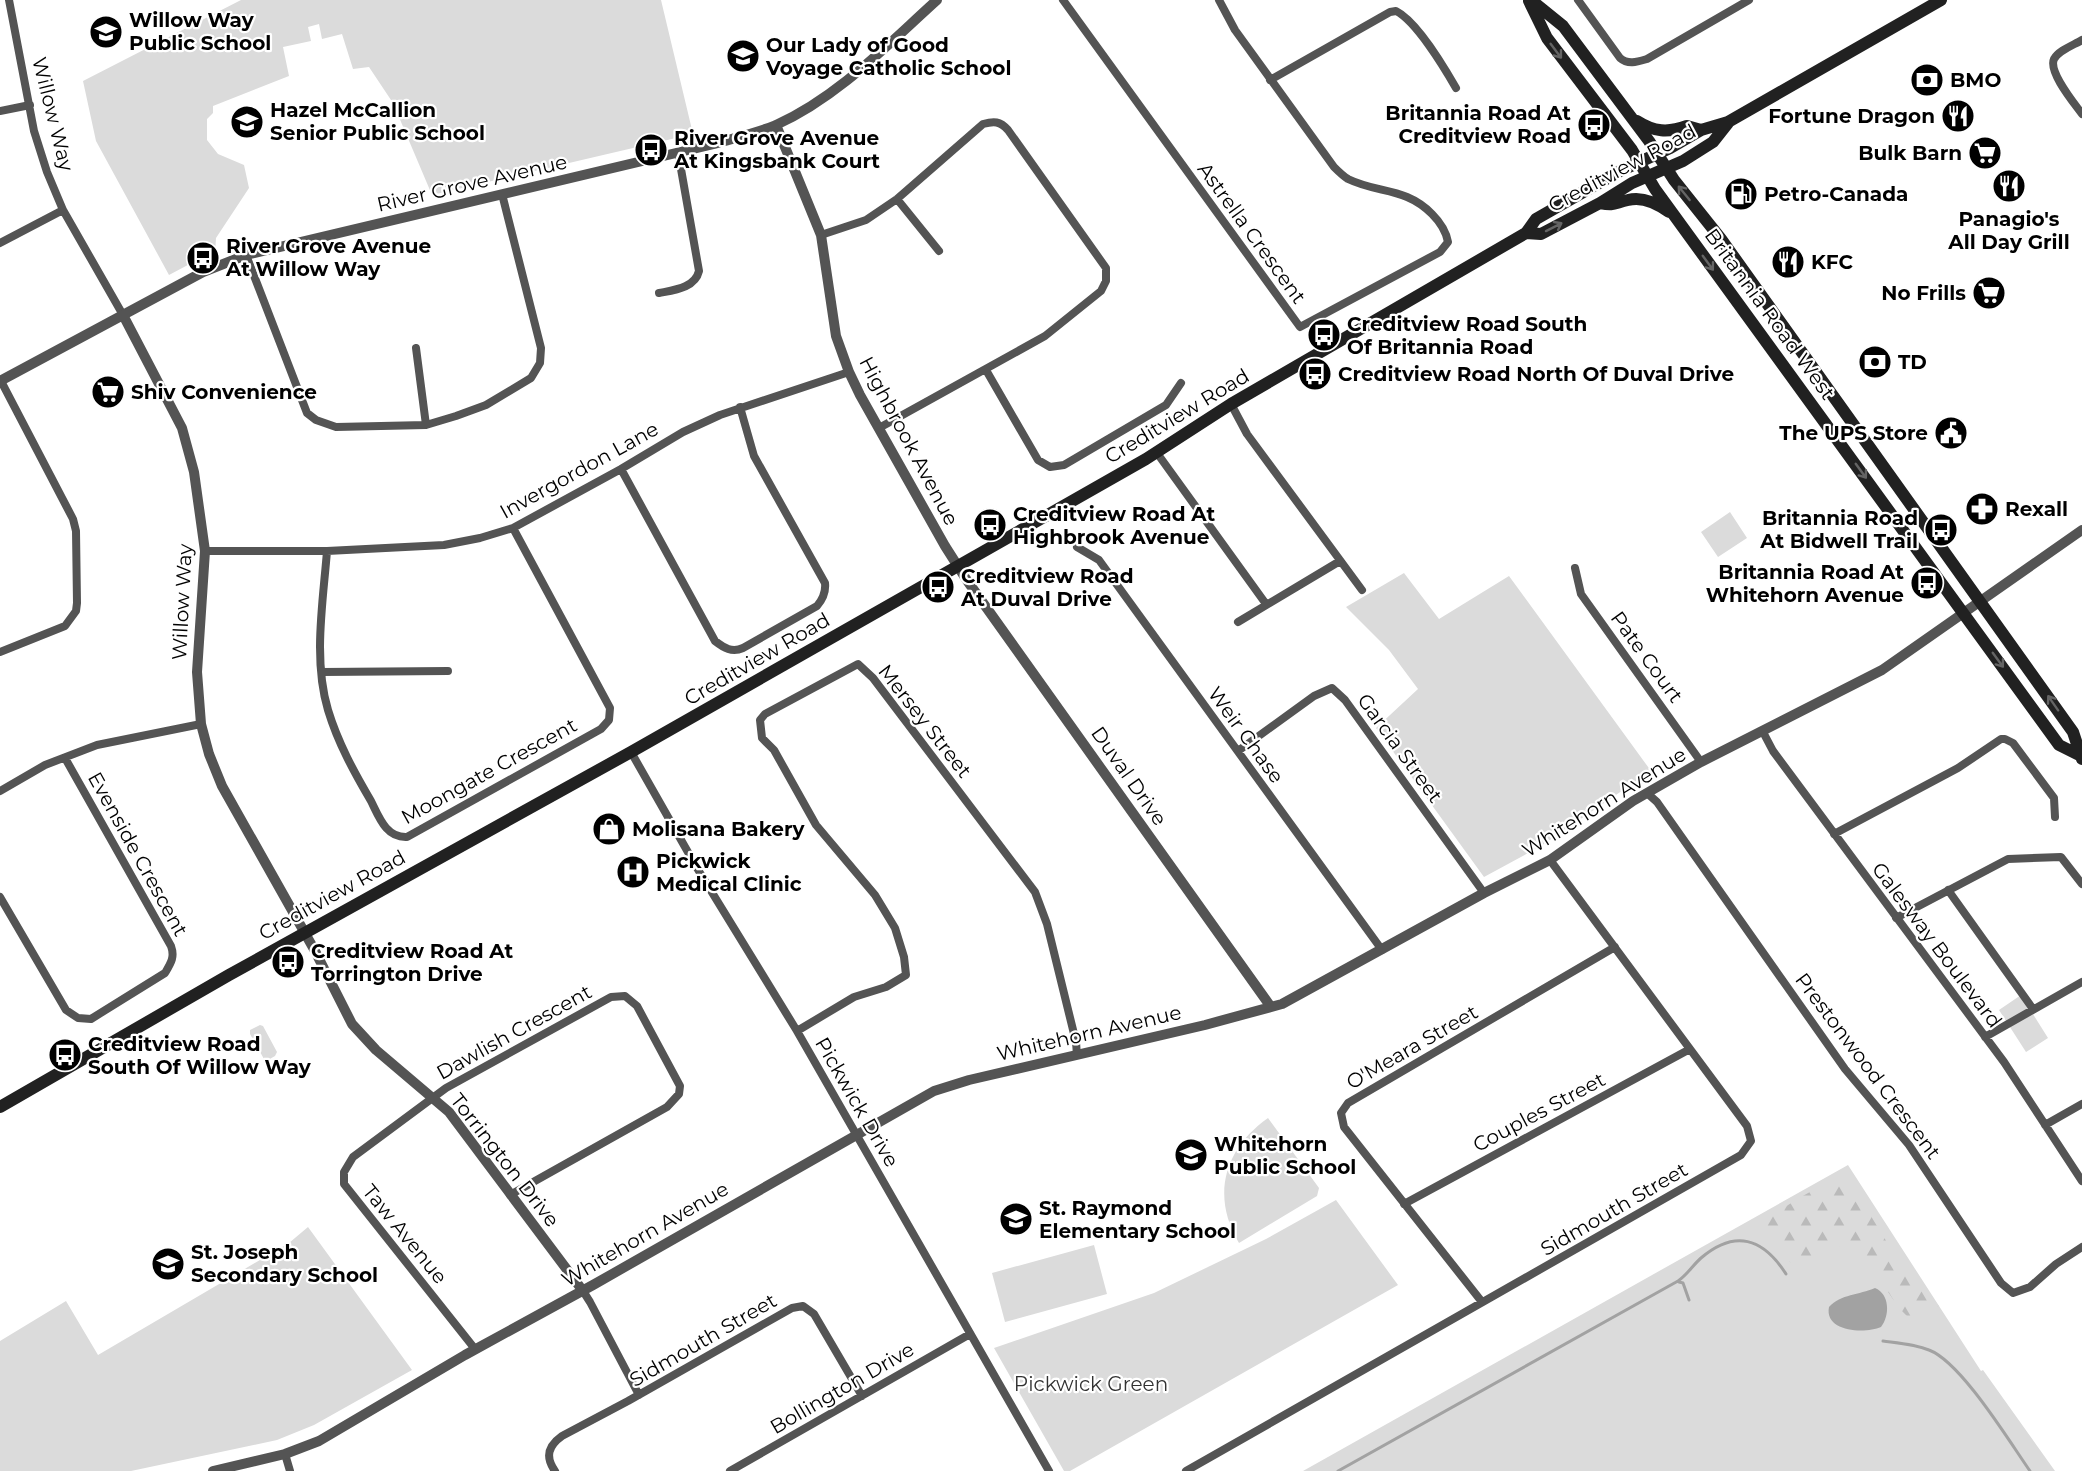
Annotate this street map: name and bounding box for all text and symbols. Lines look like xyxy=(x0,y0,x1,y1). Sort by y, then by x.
place label: Willow Way Public School xyxy=(129,8,271,55)
school or university icon: Willow Way Public School xyxy=(88,14,124,50)
place label: Our Lady of Good Voyage Catholic School xyxy=(765,33,1011,80)
school or university icon: Our Lady of Good Voyage Catholic School xyxy=(725,38,761,74)
one-way arrow xyxy=(1550,43,1563,59)
street label: Willow Way xyxy=(27,55,79,174)
bank icon: BMO xyxy=(1909,62,1945,98)
place label: BMO xyxy=(1950,68,2001,92)
place label: Hazel McCallion Senior Public School xyxy=(270,98,485,145)
restaurant icon: Fortune Dragon xyxy=(1940,98,1976,134)
place label: Britannia Road At Creditview Road xyxy=(1385,101,1571,148)
school or university icon: Hazel McCallion Senior Public School xyxy=(229,104,265,140)
place label: Fortune Dragon xyxy=(1768,104,1935,128)
bus stop icon: Britannia Road At Creditview Road xyxy=(1576,107,1612,143)
street label: Creditview Road xyxy=(1544,119,1700,217)
place label: River Grove Avenue At Kingsbank Court xyxy=(673,126,880,173)
bus stop icon: River Grove Avenue At Kingsbank Court xyxy=(633,132,669,168)
supermarket icon: Bulk Barn xyxy=(1967,135,2003,171)
place label: Bulk Barn xyxy=(1858,141,1962,165)
street label: River Grove Avenue xyxy=(375,149,569,217)
street label: Astrella Crescent xyxy=(1193,158,1311,308)
restaurant icon: Panagio's All Day Grill xyxy=(1991,168,2027,204)
fuel station icon: Petro-Canada xyxy=(1723,176,1759,212)
place label: Petro-Canada xyxy=(1764,182,1908,206)
one-way arrow xyxy=(1678,185,1691,201)
place label: Panagio's All Day Grill xyxy=(1947,207,2070,254)
one-way arrow xyxy=(1545,221,1563,232)
street label: Britannia Road West xyxy=(1700,224,1840,404)
place label: River Grove Avenue At Willow Way xyxy=(225,234,431,281)
bus stop icon: River Grove Avenue At Willow Way xyxy=(185,240,221,276)
restaurant icon: KFC xyxy=(1770,244,1806,280)
place label: KFC xyxy=(1811,250,1853,274)
one-way arrow xyxy=(1702,254,1715,270)
supermarket icon: No Frills xyxy=(1971,275,2007,311)
place label: No Frills xyxy=(1881,281,1966,305)
place label: Creditview Road South Of Britannia Road xyxy=(1347,312,1587,359)
bus stop icon: Creditview Road South Of Britannia Road xyxy=(1306,317,1342,353)
bank icon: TD xyxy=(1857,344,1893,380)
place label: TD xyxy=(1898,350,1927,374)
street label: Highbrook Avenue xyxy=(854,352,964,530)
bus stop icon: Creditview Road North Of Duval Drive xyxy=(1297,356,1333,392)
place label: Creditview Road North Of Duval Drive xyxy=(1338,362,1734,386)
street label: Creditview Road xyxy=(1101,363,1253,469)
supermarket icon: Shiv Convenience xyxy=(90,374,126,410)
place label: Shiv Convenience xyxy=(131,380,317,404)
public building icon: The UPS Store xyxy=(1933,415,1969,451)
street label: Invergordon Lane xyxy=(495,416,663,524)
place label: The UPS Store xyxy=(1779,421,1928,445)
one-way arrow xyxy=(1854,463,1867,479)
pharmacy icon: Rexall xyxy=(1964,491,2000,527)
place label: Rexall xyxy=(2005,497,2068,521)
place label: Creditview Road At Highbrook Avenue xyxy=(1013,502,1215,549)
place label: Britannia Road At Bidwell Trail xyxy=(1759,506,1918,553)
bus stop icon: Creditview Road At Highbrook Avenue xyxy=(972,507,1008,543)
bus stop icon: Britannia Road At Bidwell Trail xyxy=(1923,512,1959,548)
street label: Willow Way xyxy=(167,543,197,661)
place label: Britannia Road At Whitehorn Avenue xyxy=(1706,560,1904,607)
place label: Creditview Road At Duval Drive xyxy=(960,564,1134,611)
bus stop icon: Britannia Road At Whitehorn Avenue xyxy=(1909,565,1945,601)
bus stop icon: Creditview Road At Duval Drive xyxy=(920,569,956,605)
street label: Pate Court xyxy=(1606,607,1688,707)
street label: Creditview Road xyxy=(680,608,834,710)
one-way arrow xyxy=(1991,652,2004,668)
street label: Mersey Street xyxy=(873,659,977,783)
street label: Weir Chase xyxy=(1203,682,1289,788)
street label: Garcia Street xyxy=(1352,689,1448,807)
one-way arrow xyxy=(2047,696,2059,712)
street label: Moongate Crescent xyxy=(397,713,581,829)
street label: Duval Drive xyxy=(1086,722,1172,830)
street label: Whitehorn Avenue xyxy=(1518,742,1690,862)
street label: Evenside Crescent xyxy=(83,768,193,940)
shop icon: Molisana Bakery xyxy=(591,811,627,847)
place label: Molisana Bakery xyxy=(632,817,806,841)
street label: Creditview Road xyxy=(254,845,410,945)
place label: Pickwick Medical Clinic xyxy=(656,849,802,896)
hospital icon: Pickwick Medical Clinic xyxy=(615,854,651,890)
street label: Galesway Boulevard xyxy=(1867,858,2007,1032)
place label: Creditview Road At Torrington Drive xyxy=(311,939,513,986)
bus stop icon: Creditview Road At Torrington Drive xyxy=(270,944,306,980)
street label: Prestonwood Crescent xyxy=(1790,968,1946,1164)
street label: Dawlish Crescent xyxy=(432,979,596,1085)
street label: Whitehorn Avenue xyxy=(994,1000,1184,1066)
street label: O'Meara Street xyxy=(1342,1000,1482,1094)
place label: Creditview Road South Of Willow Way xyxy=(88,1032,312,1079)
street label: Pickwick Drive xyxy=(810,1033,904,1171)
bus stop icon: Creditview Road South Of Willow Way xyxy=(47,1037,83,1073)
street label: Couples Street xyxy=(1469,1067,1609,1157)
street label: Torrington Drive xyxy=(445,1089,565,1231)
place label: Whitehorn Public School xyxy=(1214,1132,1356,1179)
school or university icon: Whitehorn Public School xyxy=(1173,1137,1209,1173)
street label: Sidmouth Street xyxy=(1536,1157,1692,1261)
street label: Whitehorn Avenue xyxy=(557,1176,733,1292)
street label: Taw Avenue xyxy=(358,1180,452,1288)
place label: St. Raymond Elementary School xyxy=(1039,1196,1236,1243)
school or university icon: St. Raymond Elementary School xyxy=(998,1201,1034,1237)
place label: St. Joseph Secondary School xyxy=(191,1240,378,1287)
school or university icon: St. Joseph Secondary School xyxy=(150,1246,186,1282)
street label: Sidmouth Street xyxy=(625,1288,781,1392)
street label: Bollington Drive xyxy=(766,1337,918,1439)
park label: Pickwick Green xyxy=(1014,1372,1168,1396)

